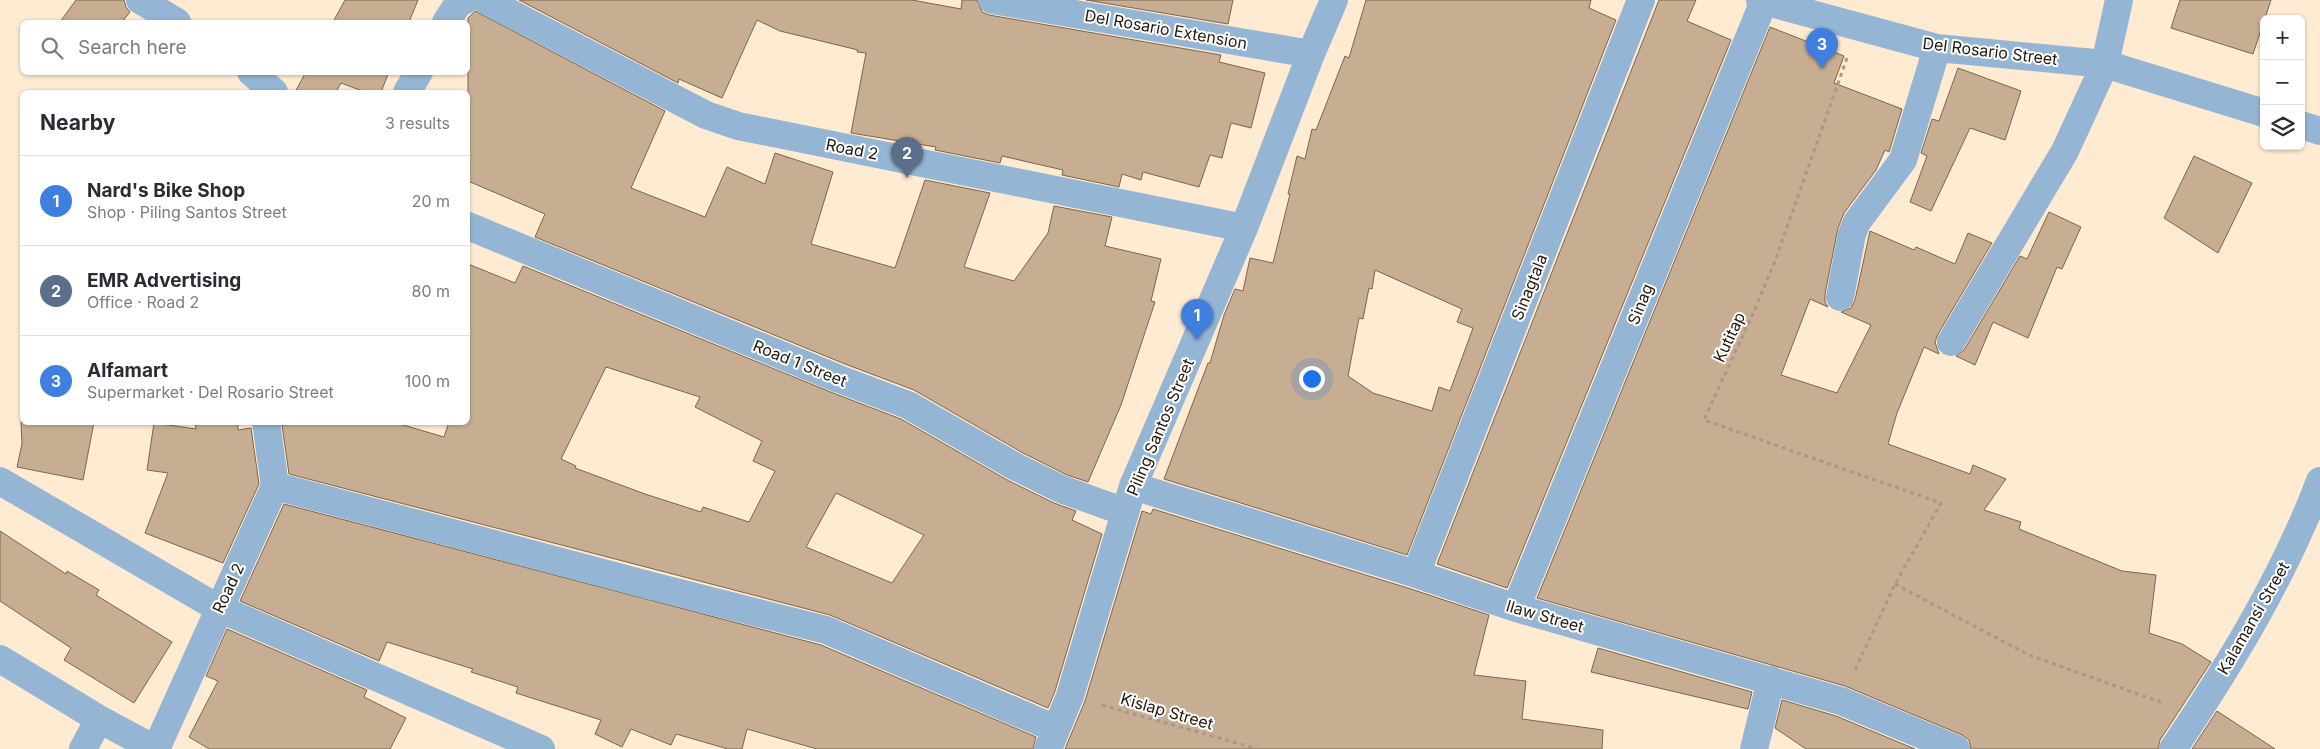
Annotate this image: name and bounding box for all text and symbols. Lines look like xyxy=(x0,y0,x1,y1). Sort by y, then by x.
street label: Del Rosario Extension xyxy=(1083,5,1249,53)
map controls xyxy=(2260,15,2305,150)
button: + xyxy=(2260,15,2305,60)
search box xyxy=(20,20,470,75)
pin: 3 xyxy=(1806,28,1838,69)
street label: Del Rosario Street xyxy=(1921,33,2059,69)
icon: search xyxy=(38,34,66,62)
text: Search here xyxy=(78,36,187,59)
button: − xyxy=(2260,60,2305,105)
button: layers xyxy=(2260,105,2305,150)
text: Nearby xyxy=(40,110,115,135)
text: 3 results xyxy=(385,113,450,133)
street label: Road 2 xyxy=(824,134,880,164)
pin: 2 xyxy=(891,137,923,178)
text: Nard's Bike Shop xyxy=(87,179,245,202)
text: 1 xyxy=(53,191,59,211)
text: 20 m xyxy=(412,191,450,211)
text: Shop · Piling Santos Street xyxy=(87,202,287,222)
street label: Sinagtala xyxy=(1507,251,1551,323)
text: EMR Advertising xyxy=(87,269,241,292)
text: 2 xyxy=(51,281,61,301)
text: 80 m xyxy=(411,281,450,301)
street label: Sinag xyxy=(1623,281,1657,327)
text: Office · Road 2 xyxy=(87,292,199,312)
pin: 1 xyxy=(1181,299,1213,340)
street label: Kutitap xyxy=(1709,309,1749,365)
street label: Road 1 Street xyxy=(750,335,850,391)
street label: Piling Santos Street xyxy=(1122,355,1198,499)
text: Alfamart xyxy=(87,359,168,382)
your location xyxy=(1299,366,1325,392)
text: 3 xyxy=(51,371,61,391)
text: 100 m xyxy=(405,371,450,391)
text: Supermarket · Del Rosario Street xyxy=(87,382,334,402)
street label: Kalamansi Street xyxy=(2213,558,2293,678)
street label: Road 2 xyxy=(208,560,248,616)
street label: Ilaw Street xyxy=(1504,595,1586,637)
street label: Kislap Street xyxy=(1118,688,1216,734)

